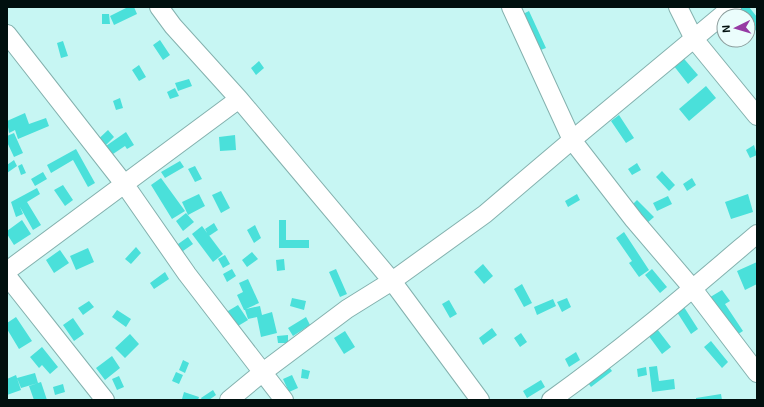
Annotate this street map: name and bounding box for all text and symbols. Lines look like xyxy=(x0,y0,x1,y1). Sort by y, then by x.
north arrow xyxy=(716,8,756,48)
text: N xyxy=(719,24,732,33)

